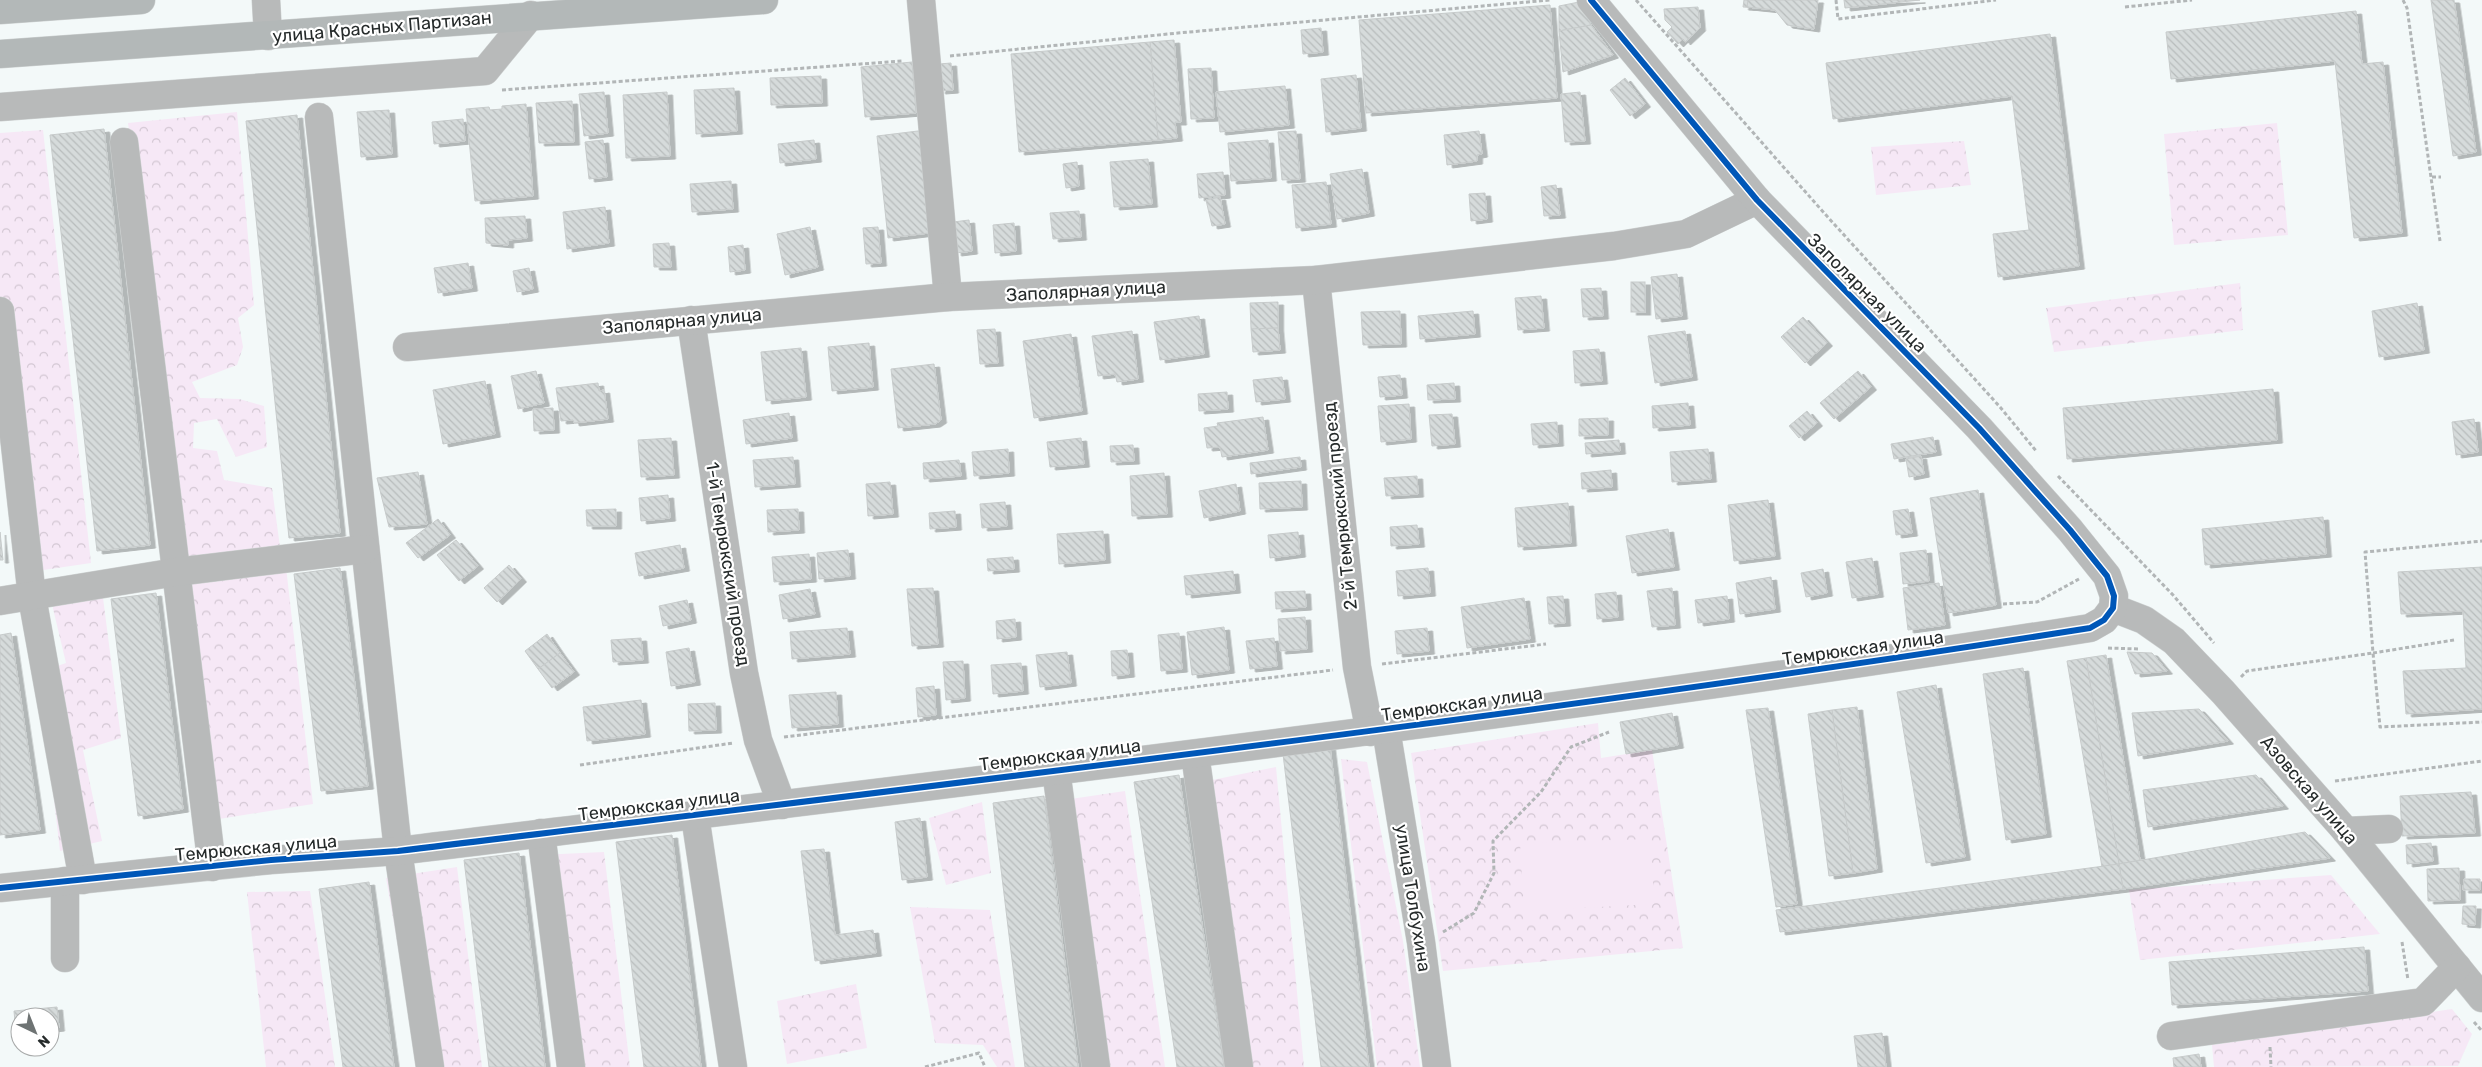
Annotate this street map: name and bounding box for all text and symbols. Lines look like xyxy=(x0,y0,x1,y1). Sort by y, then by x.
street label: улица Красных Партизан xyxy=(271,6,493,48)
street label: Заполярная улица xyxy=(1803,229,1931,357)
street label: Заполярная улица xyxy=(1006,276,1166,306)
street label: Заполярная улица xyxy=(601,303,763,339)
street label: 2-й Темрюкский проезд xyxy=(1318,401,1362,611)
street label: 1-й Темрюкский проезд xyxy=(701,460,755,668)
street label: Темрюкская улица xyxy=(1781,626,1945,670)
street label: Темрюкская улица xyxy=(1380,682,1544,726)
street label: Азовская улица xyxy=(2256,731,2362,849)
street label: Темрюкская улица xyxy=(978,734,1142,776)
street label: Темрюкская улица xyxy=(577,784,741,826)
street label: улица Толбухина xyxy=(1390,823,1436,973)
street label: Темрюкская улица xyxy=(174,830,338,866)
north arrow xyxy=(10,1007,60,1057)
text: N xyxy=(34,1031,53,1051)

